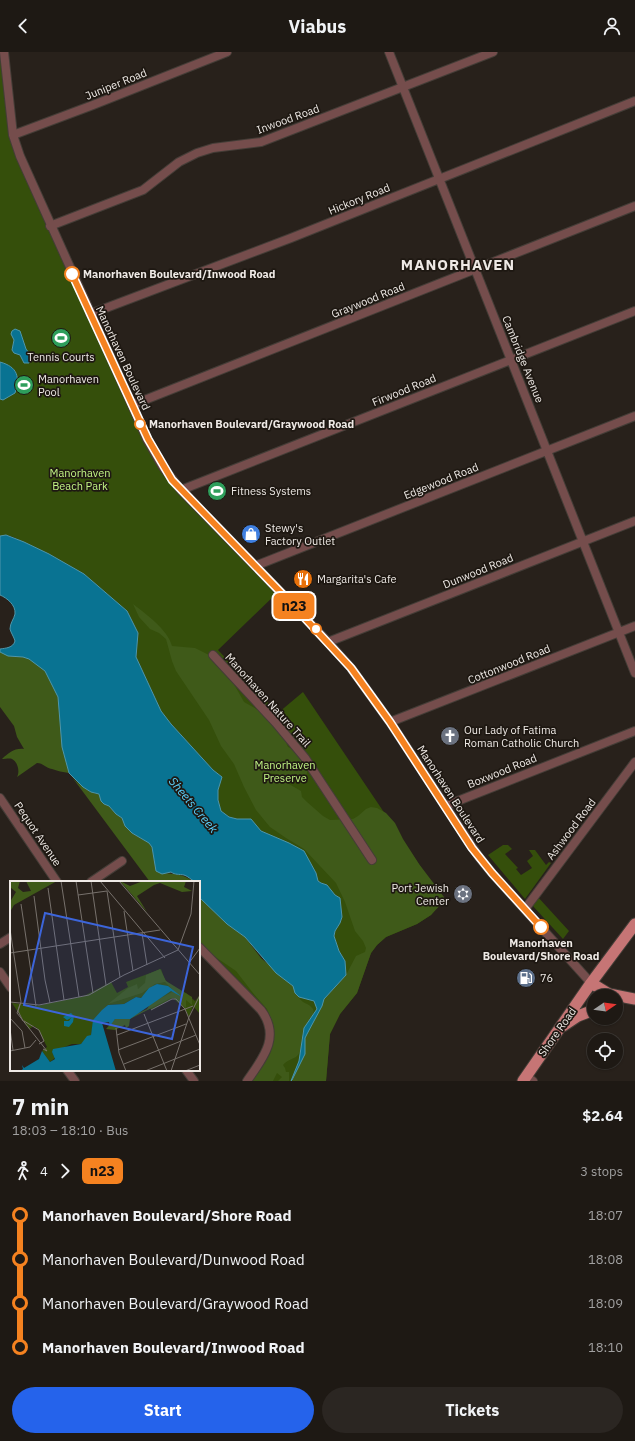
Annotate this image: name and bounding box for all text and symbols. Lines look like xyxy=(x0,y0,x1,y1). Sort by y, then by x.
icon: back xyxy=(12,15,34,37)
text: Viabus xyxy=(289,15,346,38)
icon: person xyxy=(601,15,623,37)
street label: Juniper Road xyxy=(83,65,149,103)
street label: Inwood Road xyxy=(255,101,321,137)
street label: Hickory Road xyxy=(326,180,392,218)
district label: MANORHAVEN xyxy=(401,255,515,274)
marker: Manorhaven Boulevard/Inwood Road xyxy=(64,266,80,282)
place label: Manorhaven Boulevard/Inwood Road xyxy=(83,267,276,281)
street label: Graywood Road xyxy=(329,279,407,321)
street label: Manorhaven Boulevard xyxy=(93,304,153,412)
street label: Cambridge Avenue xyxy=(499,313,547,405)
sports icon: Tennis Courts xyxy=(50,327,72,349)
place label: Tennis Courts xyxy=(27,350,95,364)
street label: Firwood Road xyxy=(370,371,438,409)
place label: Manorhaven Pool xyxy=(38,372,99,399)
sports icon: Manorhaven Pool xyxy=(13,374,35,396)
place label: Manorhaven Boulevard/Graywood Road xyxy=(149,417,354,431)
marker: Manorhaven Boulevard/Graywood Road xyxy=(134,418,146,430)
street label: Edgewood Road xyxy=(402,460,480,502)
park label: Manorhaven Beach Park xyxy=(50,466,110,493)
sports icon: Fitness Systems xyxy=(206,480,228,502)
place label: Fitness Systems xyxy=(231,484,311,498)
place label: Stewy's Factory Outlet xyxy=(265,521,335,548)
shop icon: Stewy's Factory Outlet xyxy=(240,523,262,545)
street label: Dunwood Road xyxy=(441,550,515,592)
restaurant icon: Margarita's Cafe xyxy=(292,568,314,590)
place label: Margarita's Cafe xyxy=(317,572,396,586)
line badge: n23 xyxy=(271,593,317,619)
text: n23 xyxy=(281,597,307,615)
unlabelled marker xyxy=(310,623,322,635)
street label: Cottonwood Road xyxy=(466,641,552,687)
street label: Manorhaven Nature Trail xyxy=(222,650,314,750)
place label: Our Lady of Fatima Roman Catholic Church xyxy=(464,723,579,750)
church icon: Our Lady of Fatima Roman Catholic Church xyxy=(439,725,461,747)
street label: Manorhaven Boulevard xyxy=(414,743,488,845)
street label: Boxwood Road xyxy=(465,751,539,791)
park label: Manorhaven Preserve xyxy=(255,758,315,785)
water label: Sheets Creek xyxy=(166,774,222,836)
street label: Ashwood Road xyxy=(543,795,599,863)
street label: Pequot Avenue xyxy=(11,799,65,869)
inset map xyxy=(10,881,200,1071)
place label: Port Jewish Center xyxy=(391,881,449,908)
synagogue icon: Port Jewish Center xyxy=(452,883,474,905)
marker: Manorhaven Boulevard/Shore Road xyxy=(533,919,549,935)
place label: Manorhaven Boulevard/Shore Road xyxy=(483,936,599,963)
fuel station icon: 76 xyxy=(515,967,537,989)
place label: 76 xyxy=(540,971,553,985)
north arrow xyxy=(587,989,623,1025)
map controls xyxy=(587,989,623,1069)
street label: Shore Road xyxy=(535,1005,579,1059)
button: locate xyxy=(587,1033,623,1069)
text: 7 min xyxy=(12,1092,69,1121)
text: $2.64 xyxy=(582,1106,623,1125)
text: 18:03 – 18:10 · Bus xyxy=(12,1122,128,1139)
icon: walk xyxy=(12,1160,34,1182)
icon: forward xyxy=(54,1160,76,1182)
text: n23 xyxy=(90,1162,115,1180)
text: 4 xyxy=(40,1163,48,1180)
text: 3 stops xyxy=(580,1163,623,1180)
text: Manorhaven Boulevard/Shore Road xyxy=(42,1206,292,1225)
text: 18:07 xyxy=(588,1207,623,1224)
text: Manorhaven Boulevard/Dunwood Road xyxy=(42,1250,305,1269)
text: 18:08 xyxy=(588,1251,623,1268)
text: Manorhaven Boulevard/Graywood Road xyxy=(42,1294,309,1313)
text: 18:09 xyxy=(588,1295,623,1312)
text: Manorhaven Boulevard/Inwood Road xyxy=(42,1338,305,1357)
text: 18:10 xyxy=(588,1339,623,1356)
button: Start xyxy=(12,1387,314,1433)
button: Tickets xyxy=(322,1387,623,1433)

